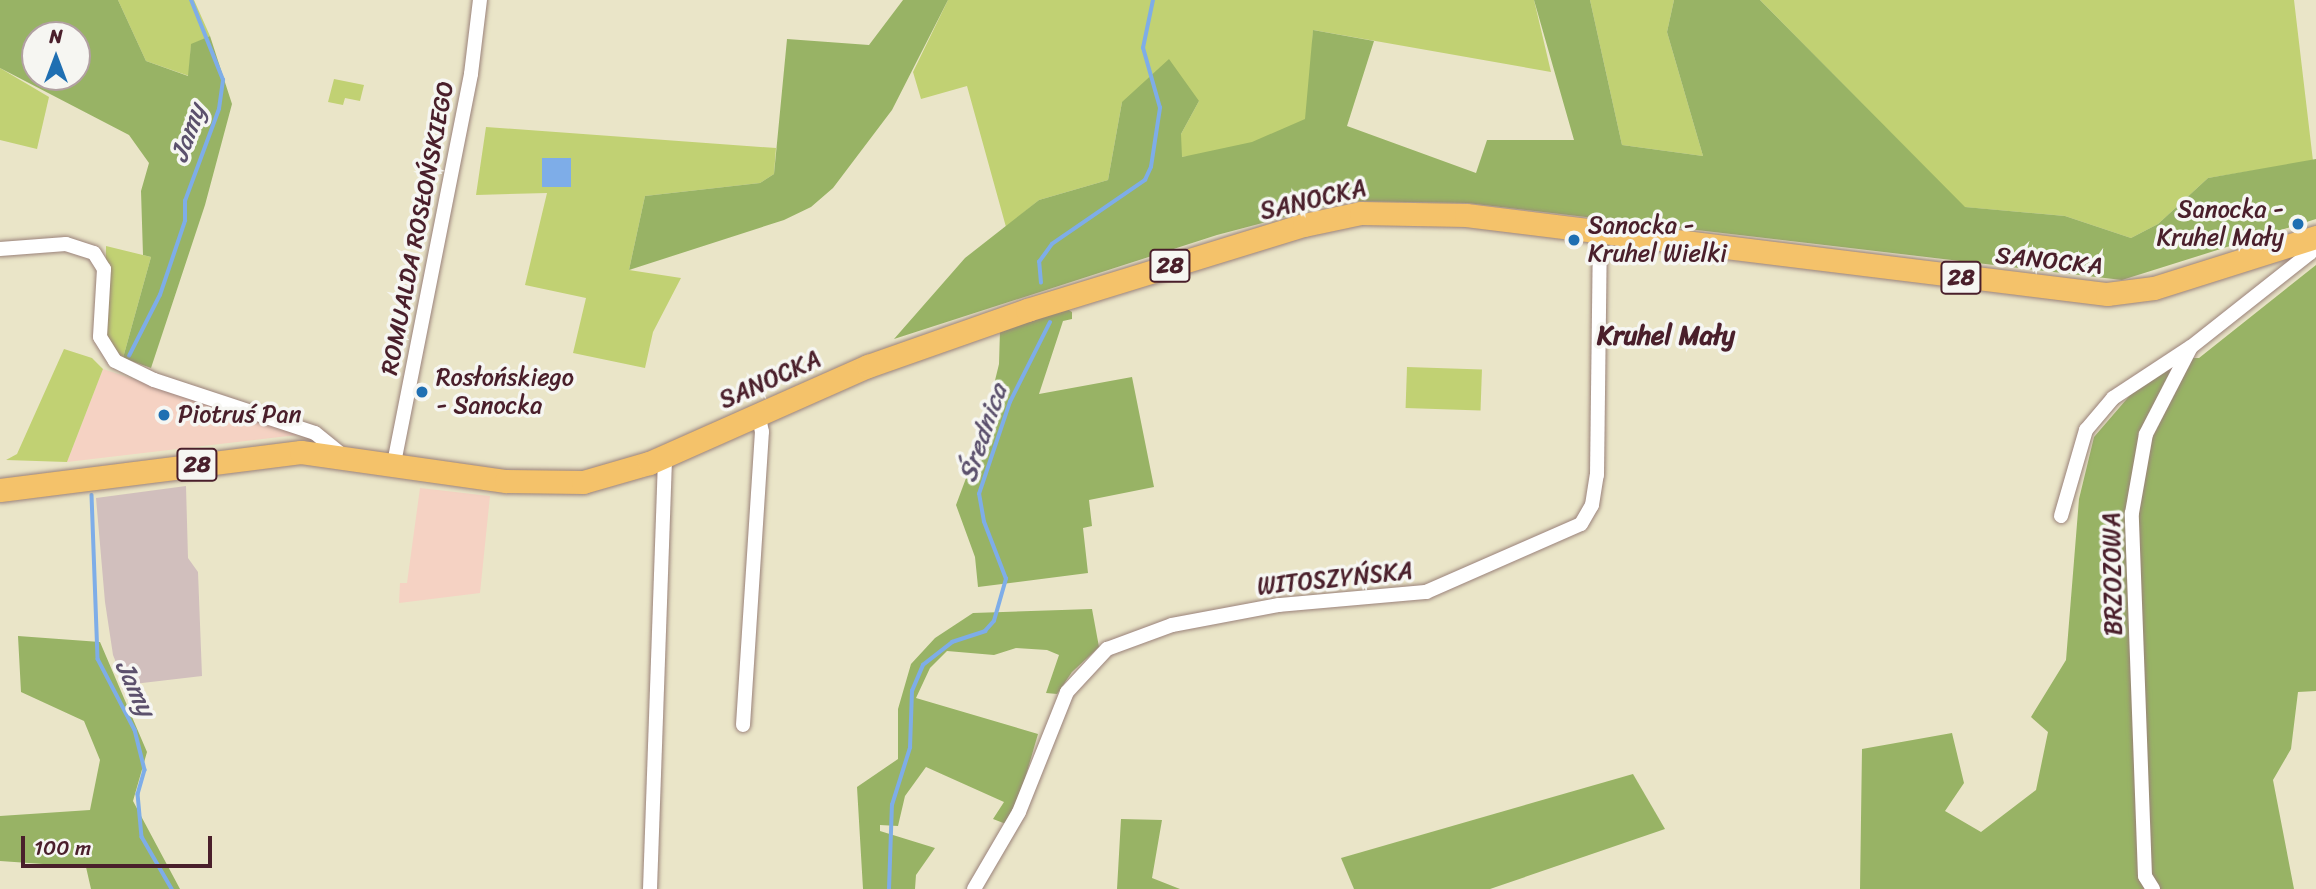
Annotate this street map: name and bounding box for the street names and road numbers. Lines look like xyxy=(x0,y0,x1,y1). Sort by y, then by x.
street label: ROMUALDA ROSŁOŃSKIEGO xyxy=(376,80,460,376)
street label: SANOCKA xyxy=(1257,174,1369,226)
street label: SANOCKA xyxy=(1994,241,2104,281)
road number: 28 xyxy=(1149,246,1191,286)
road number: 28 xyxy=(1940,258,1982,298)
street label: SANOCKA xyxy=(715,345,825,415)
road number: 28 xyxy=(176,446,218,485)
street label: BRZOZOWA xyxy=(2098,512,2128,636)
street label: WITOSZYŃSKA xyxy=(1256,557,1414,601)

